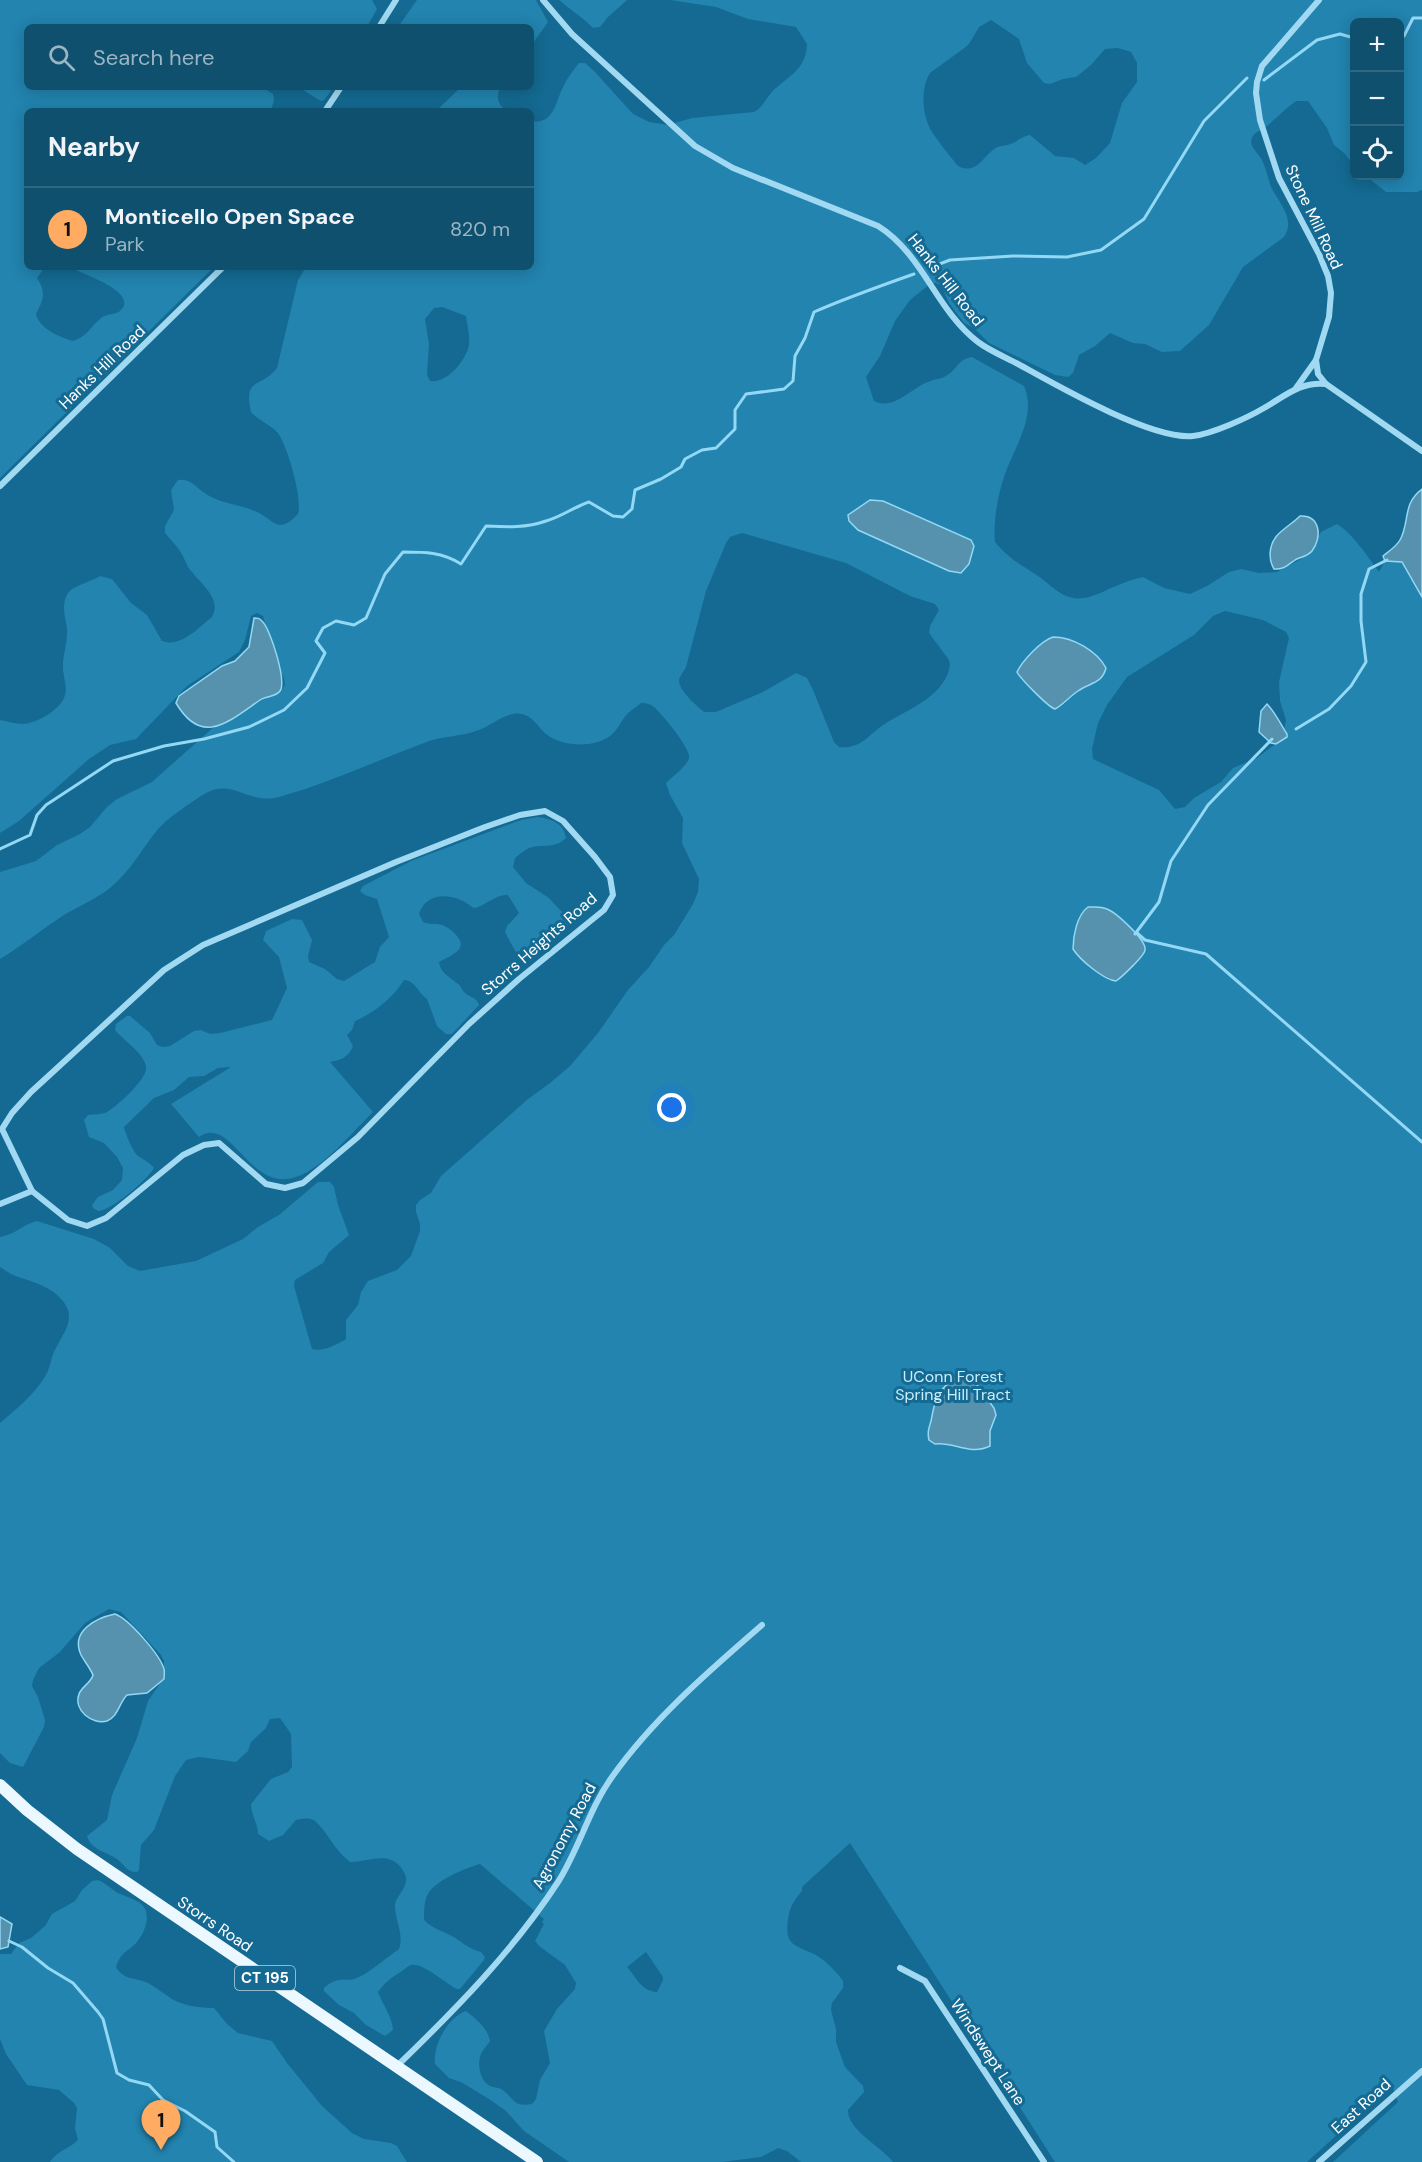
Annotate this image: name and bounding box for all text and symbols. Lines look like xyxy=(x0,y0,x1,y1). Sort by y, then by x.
map controls xyxy=(1350,18,1404,180)
button: + xyxy=(1350,18,1404,72)
search box xyxy=(24,24,534,90)
icon: search xyxy=(45,41,78,74)
text: Search here xyxy=(93,43,214,72)
button: − xyxy=(1350,72,1404,126)
button: locate xyxy=(1350,126,1404,180)
text: Nearby xyxy=(48,130,140,164)
street label: Stone Mill Road xyxy=(1281,161,1347,273)
text: Monticello Open Space xyxy=(105,202,355,231)
text: 1 xyxy=(64,216,71,242)
text: 820 m xyxy=(450,216,510,242)
street label: Hanks Hill Road xyxy=(903,229,989,331)
text: Park xyxy=(105,231,145,257)
street label: Hanks Hill Road xyxy=(54,321,150,413)
street label: Storrs Heights Road xyxy=(477,888,601,1000)
your location xyxy=(657,1093,686,1122)
park label: UConn Forest Spring Hill Tract xyxy=(895,1366,1011,1405)
street label: Agronomy Road xyxy=(527,1779,601,1893)
street label: Storrs Road xyxy=(173,1891,257,1957)
road number: CT 195 xyxy=(235,1966,295,1990)
street label: Windswept Lane xyxy=(946,1995,1030,2109)
street label: East Road xyxy=(1327,2074,1395,2138)
pin: 1 xyxy=(142,2100,180,2150)

